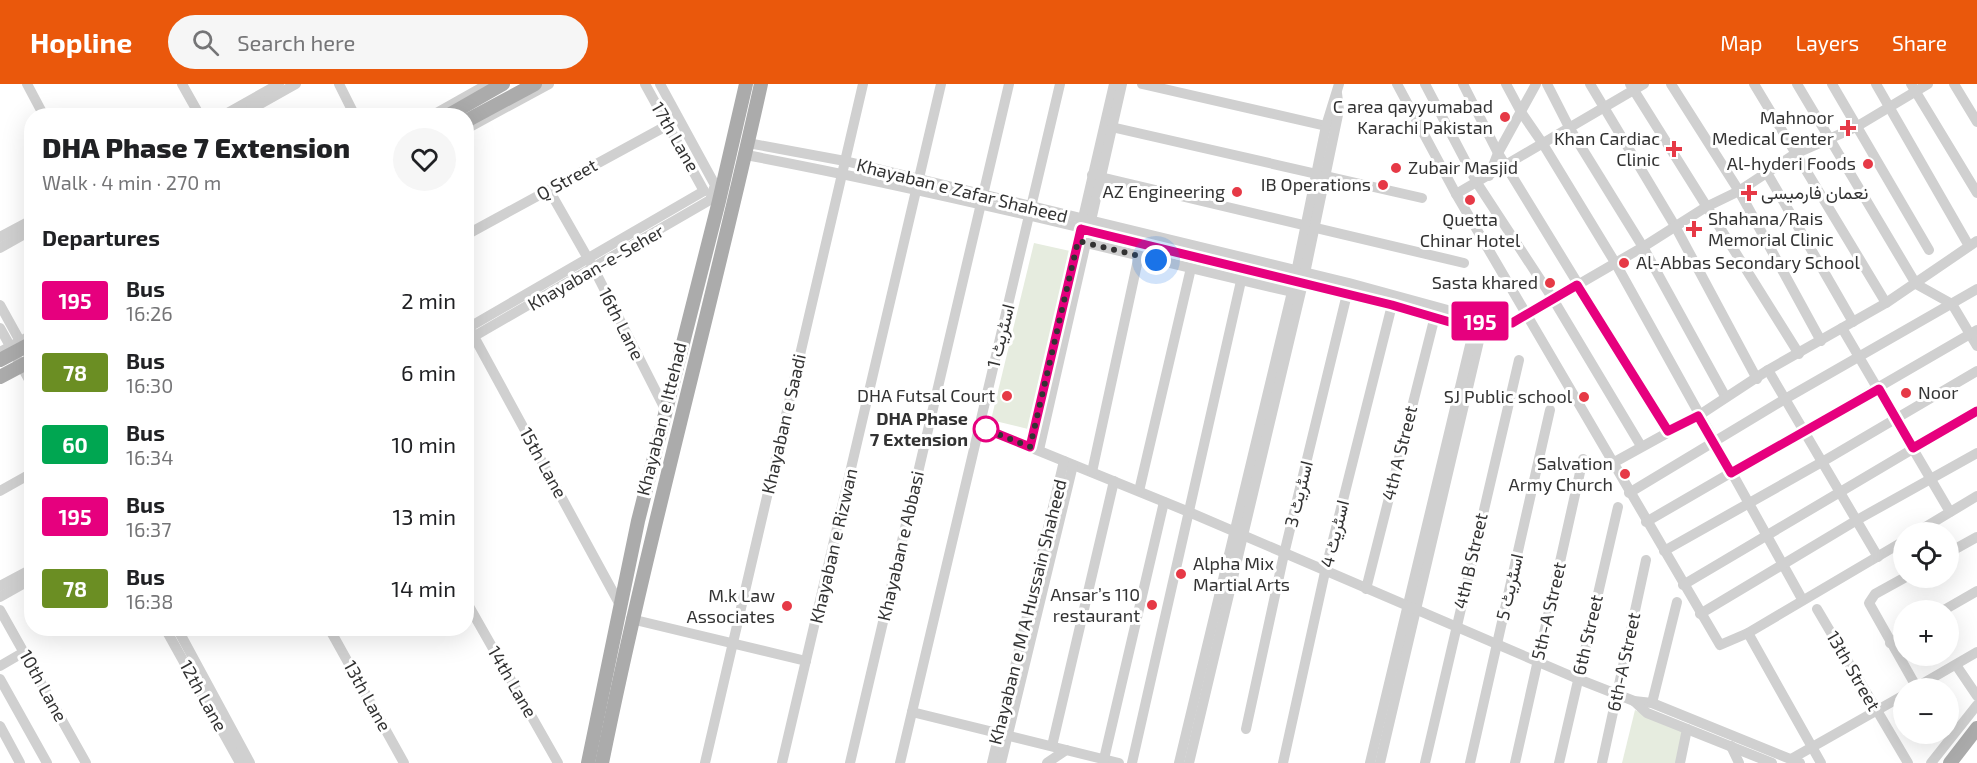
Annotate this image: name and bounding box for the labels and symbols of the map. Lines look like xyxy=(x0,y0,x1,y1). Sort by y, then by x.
place label: C area qayyumabad Karachi Pakistan xyxy=(1333,95,1493,138)
street label: 17th Lane xyxy=(647,98,705,175)
place label: Mahnoor Medical Center xyxy=(1712,106,1834,149)
marker: C area qayyumabad Karachi Pakistan xyxy=(1498,110,1512,124)
marker: Mahnoor Medical Center xyxy=(1839,119,1857,137)
place label: Khan Cardiac Clinic xyxy=(1554,127,1660,170)
marker: Khan Cardiac Clinic xyxy=(1665,140,1683,158)
place label: Al-hyderi Foods xyxy=(1727,152,1856,174)
street label: Q Street xyxy=(532,153,601,205)
street label: Khayaban e Zafar Shaheed xyxy=(854,153,1070,227)
place label: Zubair Masjid xyxy=(1408,156,1518,178)
marker: Al-hyderi Foods xyxy=(1861,157,1875,171)
marker: Zubair Masjid xyxy=(1389,161,1403,175)
place label: IB Operations xyxy=(1261,173,1371,195)
marker: IB Operations xyxy=(1376,178,1390,192)
place label: AZ Engineering xyxy=(1103,180,1225,202)
place label: نعمان فارمیسی xyxy=(1761,181,1868,204)
marker: AZ Engineering xyxy=(1230,185,1244,199)
marker: نعمان فارمیسی xyxy=(1742,186,1756,200)
marker: Quetta Chinar Hotel xyxy=(1463,193,1477,207)
place label: Shahana/Rais Memorial Clinic xyxy=(1708,207,1834,250)
place label: Quetta Chinar Hotel xyxy=(1420,208,1521,251)
street label: Khayaban-e-Seher xyxy=(523,219,668,315)
marker: Shahana/Rais Memorial Clinic xyxy=(1685,220,1703,238)
your location xyxy=(1141,245,1171,275)
place label: Al-Abbas Secondary School xyxy=(1636,251,1861,273)
marker: Al-Abbas Secondary School xyxy=(1617,256,1631,270)
place label: Sasta khared xyxy=(1432,271,1538,293)
marker: Sasta khared xyxy=(1543,276,1557,290)
street label: 16th Lane xyxy=(594,284,649,363)
street label: اسٹریٹ 1 xyxy=(982,302,1020,370)
line badge: 195 xyxy=(1446,302,1514,340)
street label: Khayaban e Ittehad xyxy=(631,340,691,498)
street label: Khayaban e Saadi xyxy=(756,352,810,496)
place label: Noor xyxy=(1918,381,1958,403)
place label: DHA Futsal Court xyxy=(857,384,995,406)
place label: SJ Public school xyxy=(1444,385,1573,407)
marker: Noor xyxy=(1899,386,1913,400)
marker: DHA Futsal Court xyxy=(1000,389,1014,403)
marker: SJ Public school xyxy=(1577,390,1591,404)
street label: 4th A Street xyxy=(1377,403,1421,502)
place label: DHA Phase 7 Extension xyxy=(870,407,968,450)
marker: DHA Phase 7 Extension xyxy=(973,416,999,442)
street label: 15th Lane xyxy=(515,423,572,502)
place label: Salvation Army Church xyxy=(1508,452,1613,495)
street label: اسٹریٹ 3 xyxy=(1279,458,1318,530)
street label: Khayaban e Rizwan xyxy=(804,466,862,625)
marker: Salvation Army Church xyxy=(1618,467,1632,481)
street label: Khayaban e Abbasi xyxy=(872,469,928,623)
street label: Khayaban e M A Hussain Shaheed xyxy=(983,477,1071,747)
street label: اسٹریٹ 4 xyxy=(1315,498,1354,570)
street label: 4th B Street xyxy=(1448,511,1492,611)
street label: اسٹریٹ 5 xyxy=(1491,551,1528,622)
place label: Alpha Mix Martial Arts xyxy=(1193,552,1290,595)
street label: 5th-A Street xyxy=(1526,560,1570,662)
marker: Alpha Mix Martial Arts xyxy=(1174,567,1188,581)
place label: Ansar’s 110 restaurant xyxy=(1050,583,1140,626)
place label: M.k Law Associates xyxy=(686,584,775,627)
street label: 6th Street xyxy=(1567,592,1607,677)
marker: Ansar’s 110 restaurant xyxy=(1145,598,1159,612)
marker: M.k Law Associates xyxy=(780,599,794,613)
street label: 6th-A Street xyxy=(1602,610,1644,713)
street label: 13th Street xyxy=(1822,627,1886,714)
street label: 14th Lane xyxy=(484,642,542,721)
street label: 10th Lane xyxy=(15,646,73,725)
street label: 12th Lane xyxy=(175,656,232,735)
street label: 13th Lane xyxy=(339,656,396,735)

